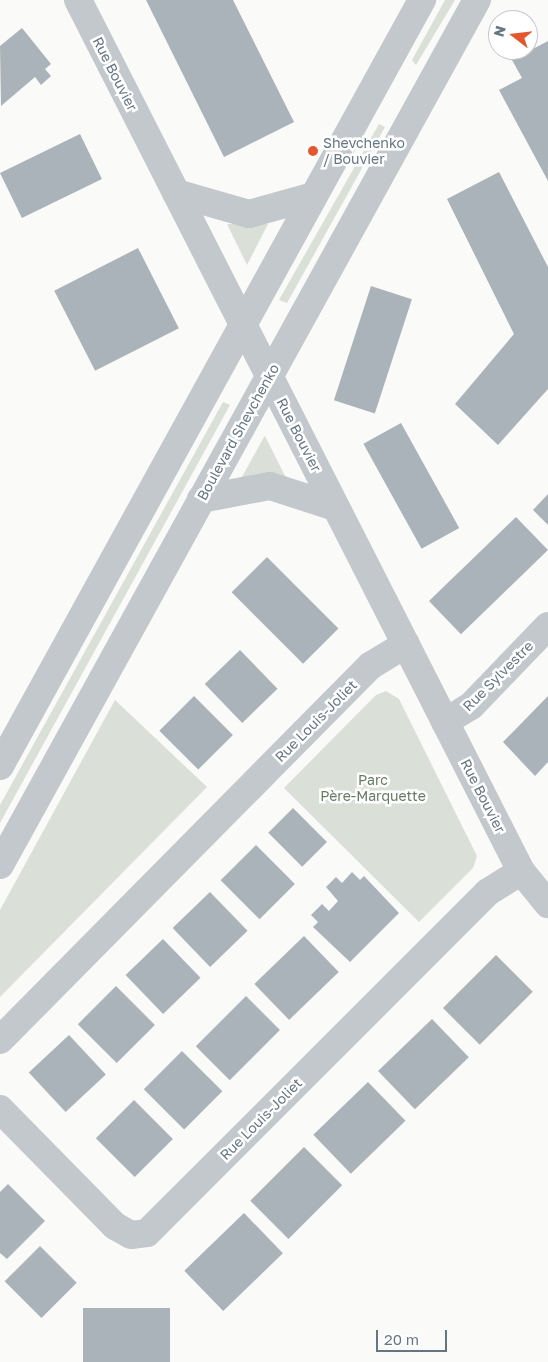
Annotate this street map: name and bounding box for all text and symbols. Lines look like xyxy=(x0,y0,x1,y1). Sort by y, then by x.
north arrow xyxy=(488,10,538,60)
text: N xyxy=(489,24,509,38)
street label: Rue Bouvier xyxy=(89,34,141,114)
place label: Shevchenko / Bouvier xyxy=(323,135,405,168)
marker: Shevchenko / Bouvier xyxy=(307,145,319,157)
street label: Boulevard Shevchenko xyxy=(194,361,282,503)
street label: Rue Bouvier xyxy=(273,395,325,475)
street label: Rue Sylvestre xyxy=(459,637,537,715)
street label: Rue Louis-Joliet xyxy=(272,677,360,765)
street label: Rue Bouvier xyxy=(457,756,509,836)
park label: Parc Père-Marquette xyxy=(320,772,426,804)
street label: Rue Louis-Joliet xyxy=(217,1075,305,1163)
scale bar xyxy=(378,1320,449,1352)
text: 20 m xyxy=(384,1330,419,1348)

